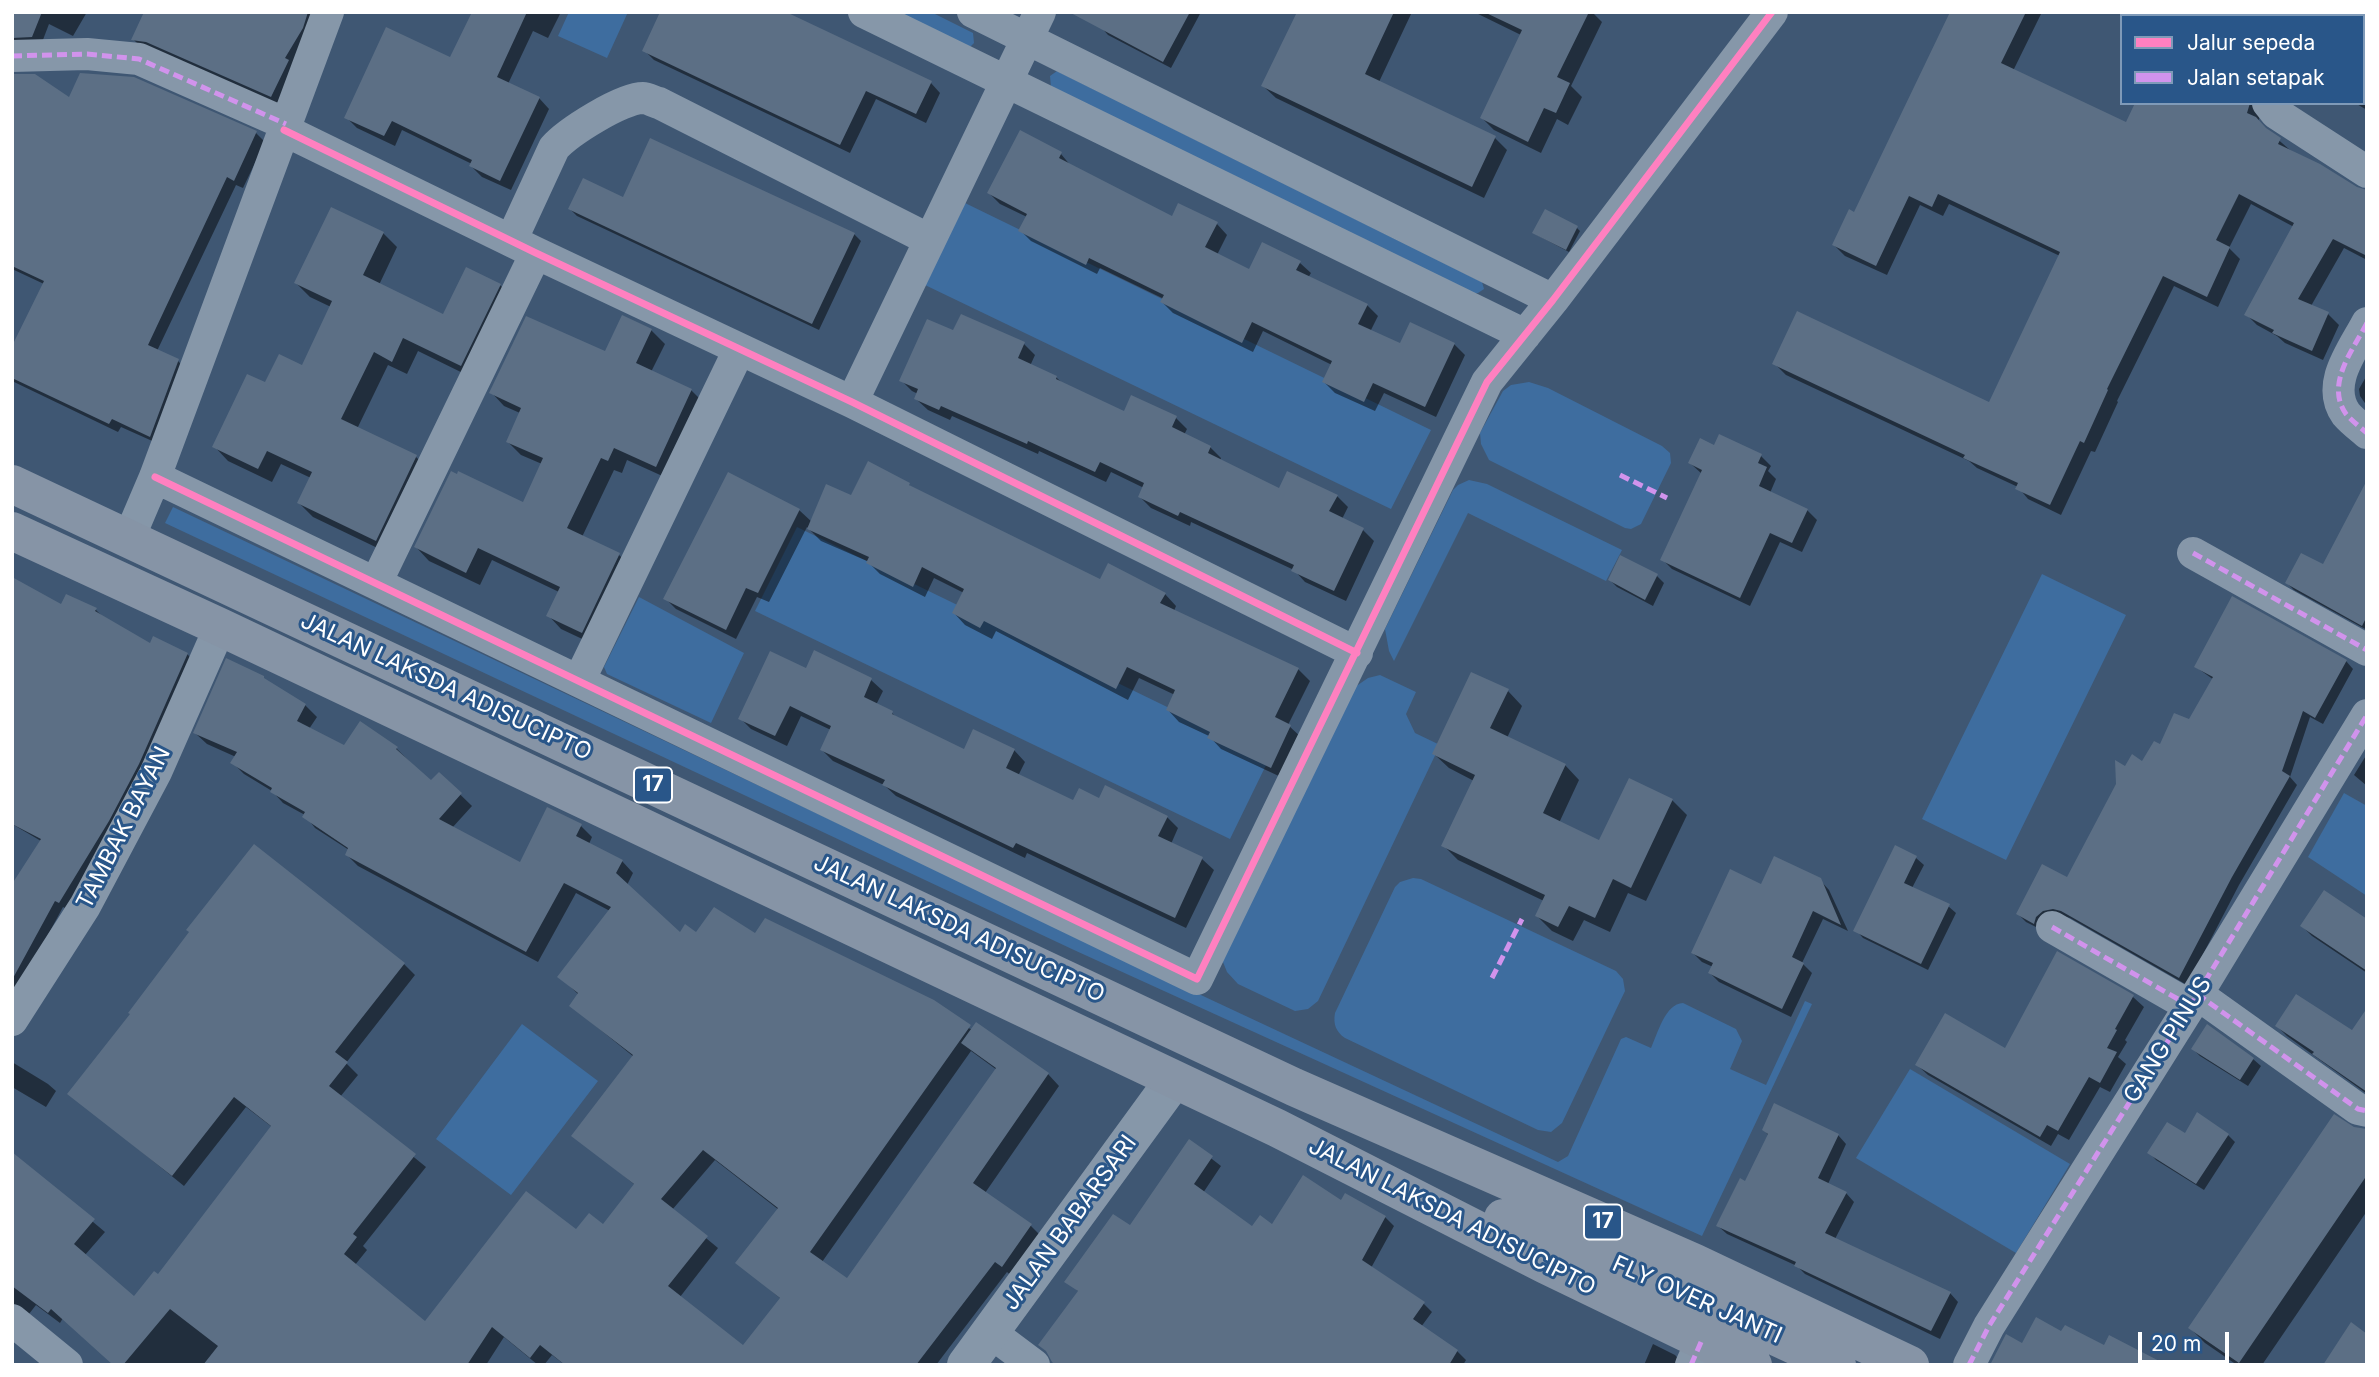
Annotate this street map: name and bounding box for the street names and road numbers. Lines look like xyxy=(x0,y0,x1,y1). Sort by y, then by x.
street label: JALAN LAKSDA ADISUCIPTO xyxy=(296,607,596,767)
street label: TAMBAK BAYAN xyxy=(71,742,177,914)
road number: 17 xyxy=(634,768,672,802)
street label: JALAN LAKSDA ADISUCIPTO xyxy=(809,849,1109,1009)
street label: GANG PINUS xyxy=(2118,972,2218,1108)
street label: JALAN BABARSARI xyxy=(997,1130,1143,1316)
street label: JALAN LAKSDA ADISUCIPTO xyxy=(1304,1132,1600,1302)
road number: 17 xyxy=(1584,1204,1622,1240)
street label: FLY OVER JANTI xyxy=(1608,1250,1786,1350)

